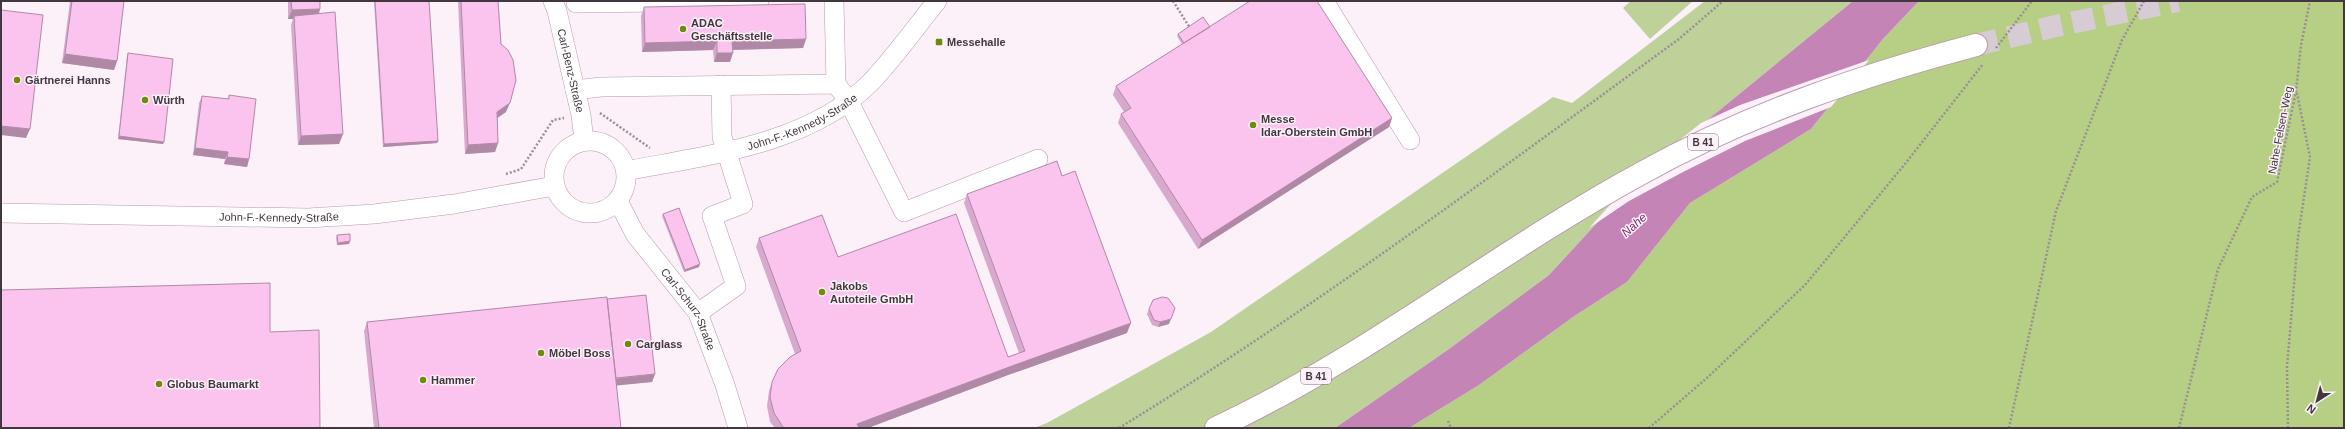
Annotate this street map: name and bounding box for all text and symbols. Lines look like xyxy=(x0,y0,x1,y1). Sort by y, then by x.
place label: ADAC Geschäftsstelle xyxy=(691,17,772,42)
marker: ADAC Geschäftsstelle xyxy=(678,24,688,34)
street label: Carl-Benz-Straße xyxy=(555,28,586,114)
place label: Messehalle xyxy=(947,36,1006,48)
marker: Messehalle xyxy=(934,37,944,47)
place label: Gärtnerei Hanns xyxy=(25,74,111,86)
marker: Gärtnerei Hanns xyxy=(12,75,22,85)
street label: Nahe-Felsen-Weg xyxy=(2266,85,2294,175)
street label: John-F.-Kennedy-Straße xyxy=(746,91,859,152)
place label: Würth xyxy=(153,94,185,106)
marker: Würth xyxy=(140,95,150,105)
place label: Messe Idar-Oberstein GmbH xyxy=(1261,113,1372,138)
marker: Messe Idar-Oberstein GmbH xyxy=(1248,120,1258,130)
road number: B 41 xyxy=(1688,134,1718,150)
street label: John-F.-Kennedy-Straße xyxy=(219,210,339,224)
water label: Nahe xyxy=(1619,210,1650,240)
street label: Carl-Schurz-Straße xyxy=(659,266,717,352)
place label: Jakobs Autoteile GmbH xyxy=(830,280,913,305)
marker: Jakobs Autoteile GmbH xyxy=(817,287,827,297)
place label: Carglass xyxy=(636,338,682,350)
marker: Carglass xyxy=(623,339,633,349)
place label: Möbel Boss xyxy=(549,347,611,359)
marker: Möbel Boss xyxy=(536,348,546,358)
road number: B 41 xyxy=(1301,368,1331,384)
place label: Hammer xyxy=(431,374,476,386)
marker: Hammer xyxy=(418,375,428,385)
place label: Globus Baumarkt xyxy=(167,378,259,390)
marker: Globus Baumarkt xyxy=(154,379,164,389)
north arrow xyxy=(2297,381,2337,421)
text: N xyxy=(2304,402,2318,416)

